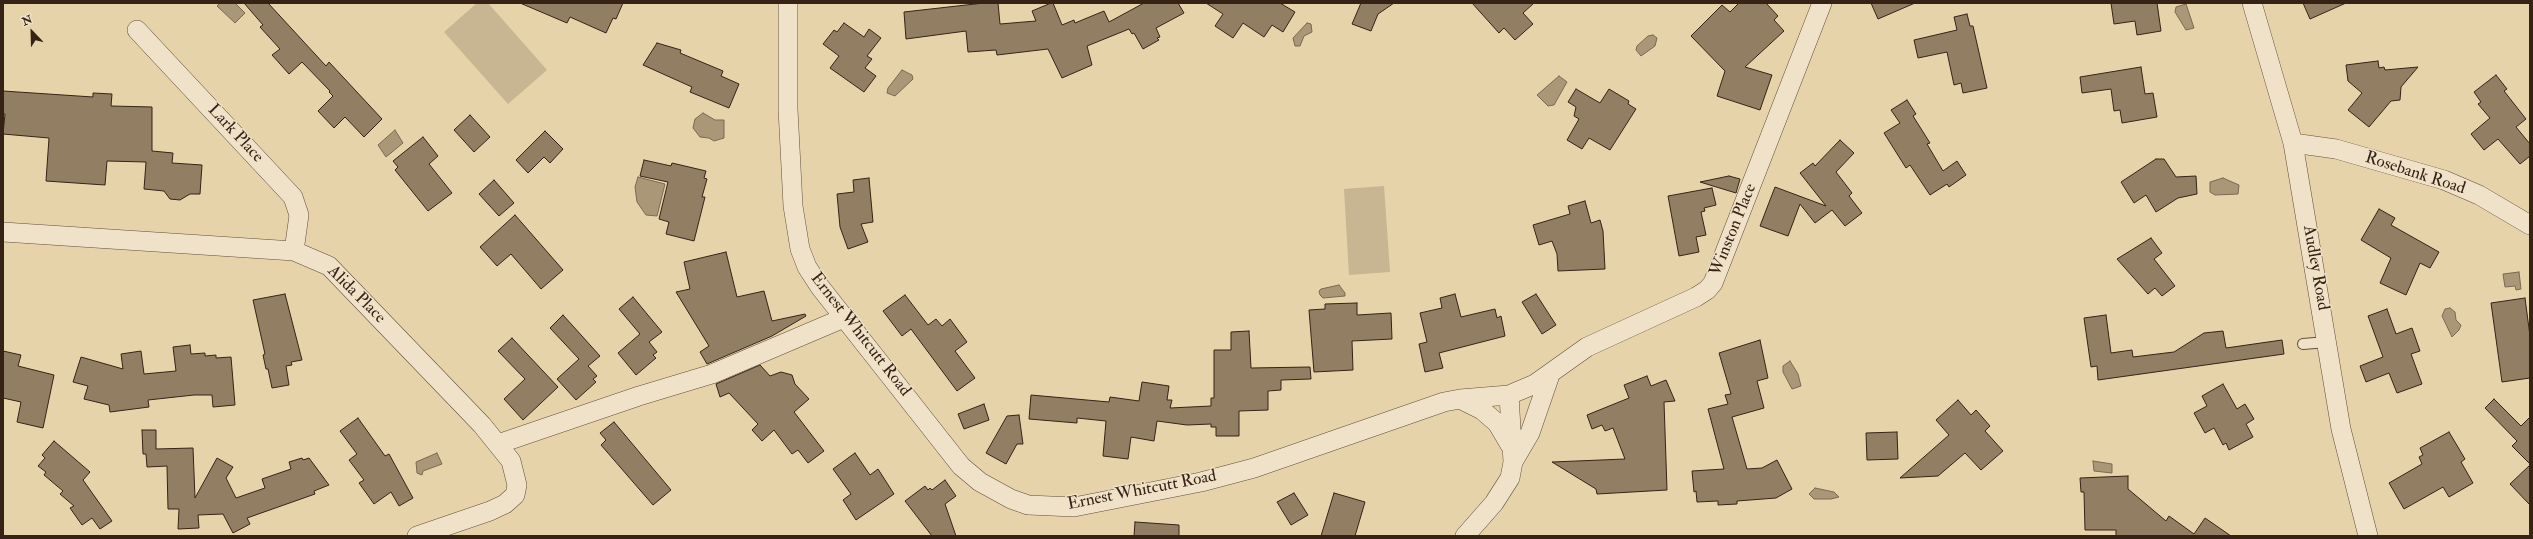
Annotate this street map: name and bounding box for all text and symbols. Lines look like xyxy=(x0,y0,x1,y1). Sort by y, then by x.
north arrow xyxy=(12,12,52,52)
text: N xyxy=(20,13,34,28)
street label: Lark Place xyxy=(203,101,267,167)
street label: Rosebank Road xyxy=(2362,148,2468,200)
street label: Winston Place xyxy=(1706,181,1762,279)
street label: Audley Road xyxy=(2297,224,2333,312)
street label: Alida Place xyxy=(323,262,389,328)
street label: Ernest Whitcutt Road xyxy=(805,269,915,401)
street label: Ernest Whitcutt Road xyxy=(1066,467,1218,515)

